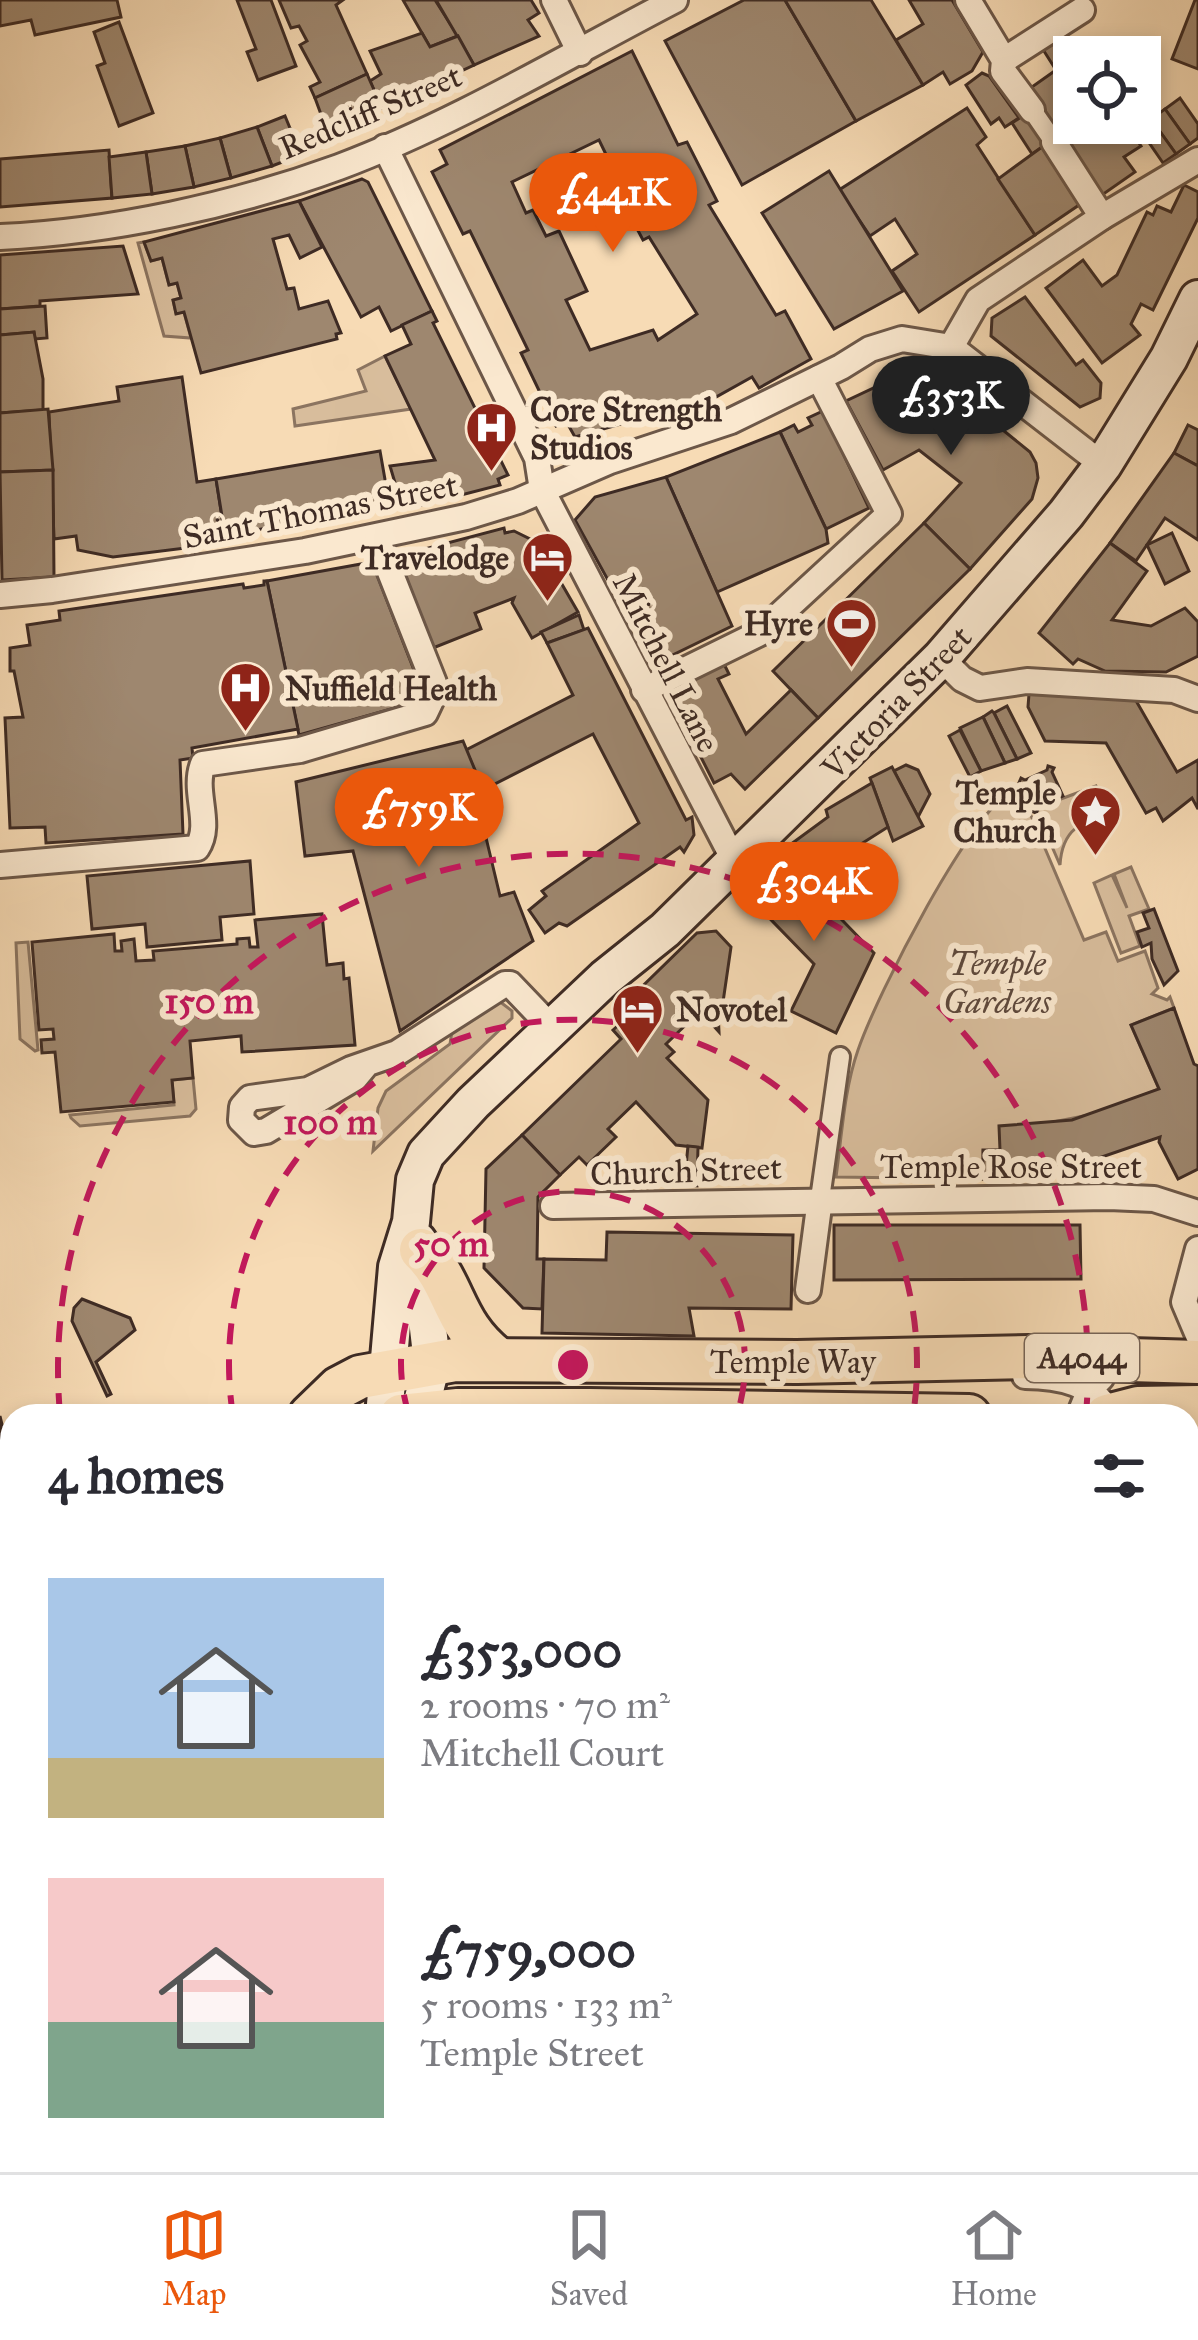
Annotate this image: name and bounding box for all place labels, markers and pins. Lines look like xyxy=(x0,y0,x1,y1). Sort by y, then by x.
pin: £441K xyxy=(529,153,697,255)
pin: £353K xyxy=(867,356,1035,458)
place label: Core Strength Studios xyxy=(530,390,723,468)
hospital icon: Core Strength Studios xyxy=(463,400,519,474)
hotel icon: Travelodge xyxy=(520,529,576,603)
place label: Travelodge xyxy=(361,538,509,578)
sports icon: Hyre xyxy=(824,595,880,669)
place label: Hyre xyxy=(744,604,813,644)
hospital icon: Nuffield Health xyxy=(218,660,274,734)
place label: Nuffield Health xyxy=(285,669,498,709)
pin: £759K xyxy=(335,768,503,870)
place label: Temple Church xyxy=(953,773,1057,851)
place icon: Temple Church xyxy=(1067,783,1123,857)
pin: £304K xyxy=(730,842,898,944)
hotel icon: Novotel xyxy=(609,981,665,1055)
place label: Novotel xyxy=(676,990,788,1030)
centre of rings xyxy=(552,1344,594,1386)

